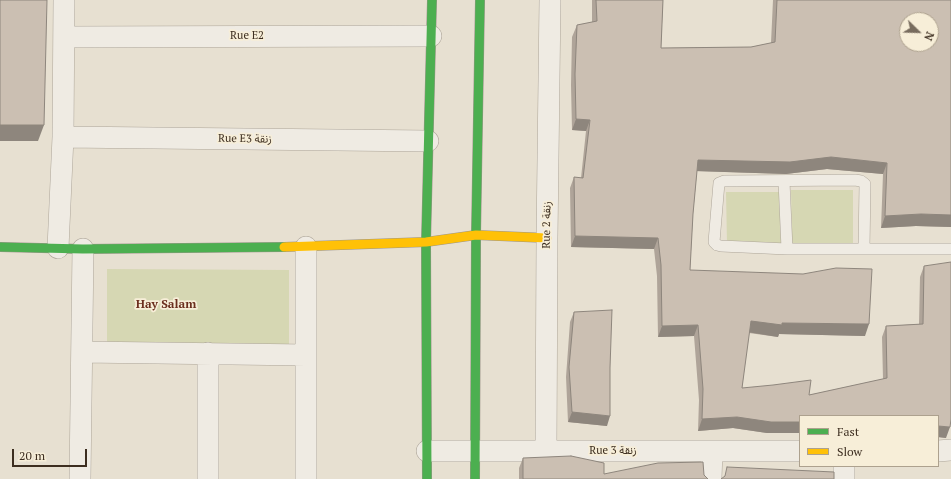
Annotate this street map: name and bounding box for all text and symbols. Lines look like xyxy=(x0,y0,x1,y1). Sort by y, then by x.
north arrow xyxy=(899,12,939,52)
street label: Rue E2 xyxy=(230,29,264,43)
text: N xyxy=(921,30,937,43)
street label: Rue E3 زنقة xyxy=(218,132,272,146)
street label: Rue 2 زنقة xyxy=(540,201,554,249)
district label: Hay Salam xyxy=(136,298,196,312)
legend xyxy=(799,415,939,467)
text: Fast xyxy=(837,424,859,439)
scale bar xyxy=(14,441,89,467)
street label: Rue 3 زنقة xyxy=(589,444,637,458)
text: Slow xyxy=(837,444,862,459)
text: 20 m xyxy=(19,448,45,463)

